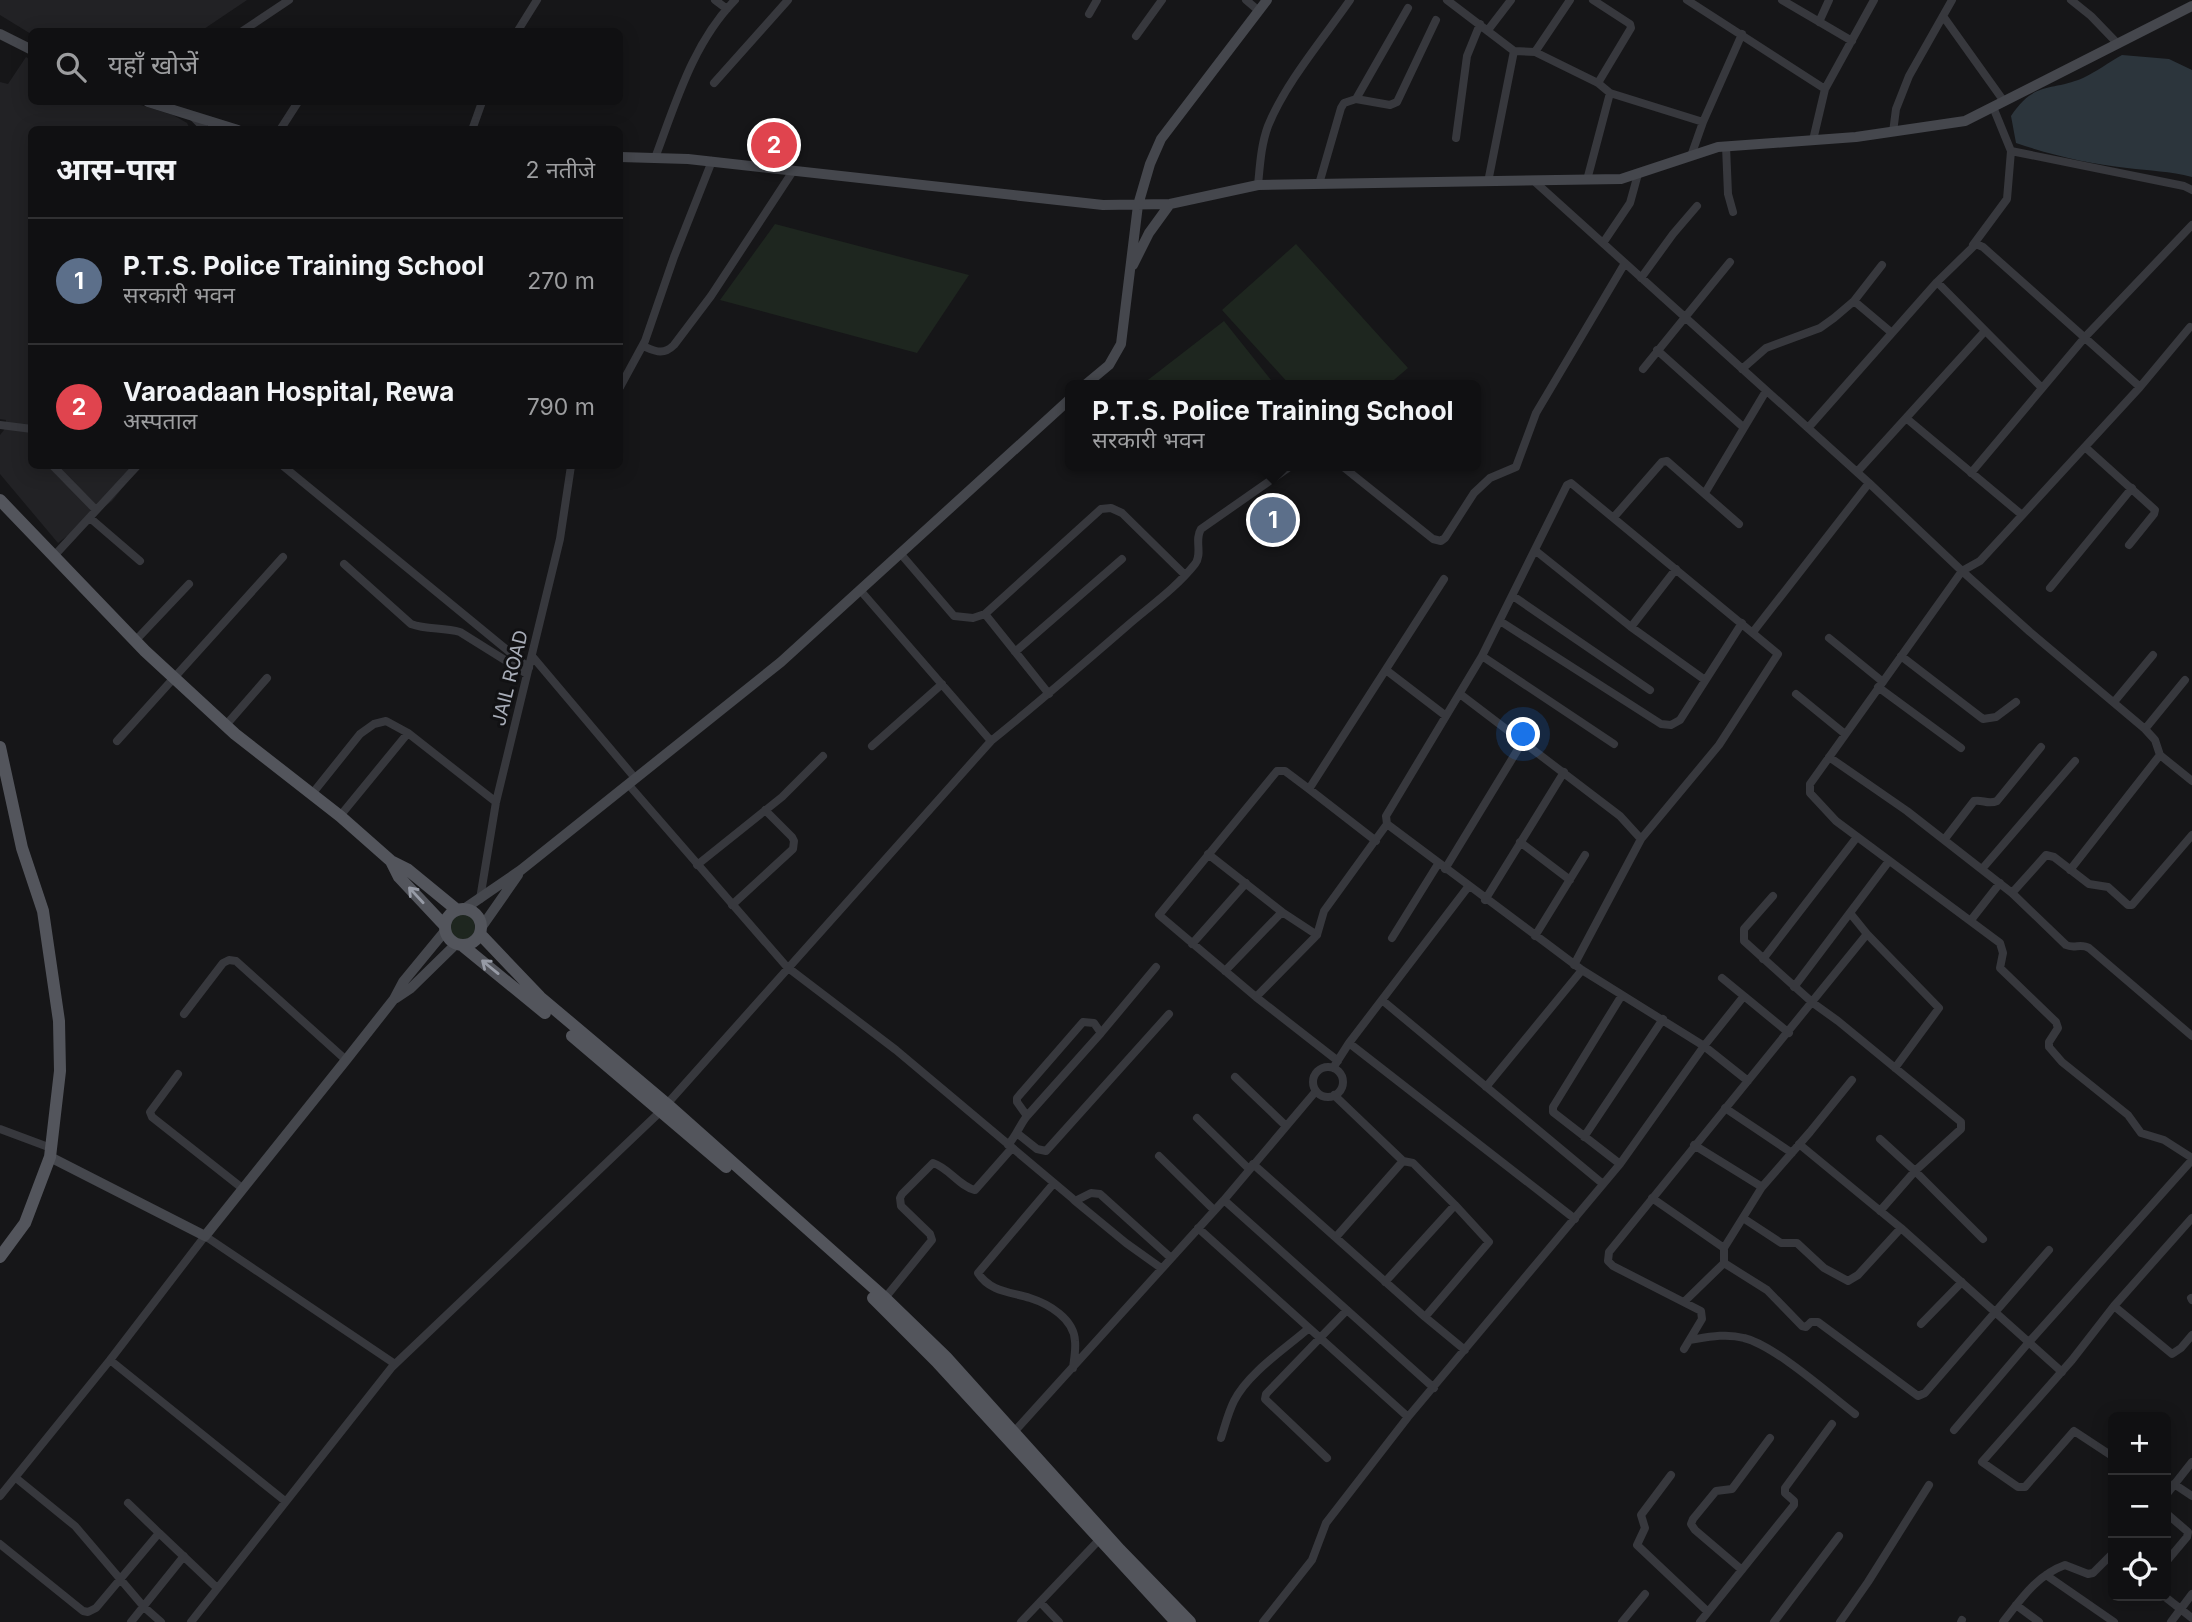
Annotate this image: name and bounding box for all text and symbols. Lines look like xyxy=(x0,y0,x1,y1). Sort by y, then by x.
search box xyxy=(28,28,623,105)
icon: search xyxy=(52,48,90,86)
text: यहाँ खोजें xyxy=(108,49,198,80)
pin: 2 xyxy=(751,119,797,171)
text: आस-पास xyxy=(56,151,176,187)
text: 2 नतीजे xyxy=(526,156,595,184)
text: P.T.S. Police Training School xyxy=(123,250,484,281)
text: 1 xyxy=(74,267,84,295)
text: 270 m xyxy=(527,267,595,295)
text: सरकारी भवन xyxy=(123,281,235,309)
text: Varoadaan Hospital, Rewa xyxy=(123,376,454,407)
popup xyxy=(1065,380,1481,471)
text: 2 xyxy=(72,393,86,421)
text: 790 m xyxy=(527,393,595,421)
text: P.T.S. Police Training School xyxy=(1092,395,1454,426)
text: अस्पताल xyxy=(123,407,197,435)
text: सरकारी भवन xyxy=(1092,426,1204,454)
pin: 1 xyxy=(1250,494,1296,546)
street label: JAIL ROAD xyxy=(487,628,533,728)
your location xyxy=(1506,717,1540,751)
one-way arrow xyxy=(407,887,424,904)
one-way arrow xyxy=(481,960,499,975)
map controls xyxy=(2108,1412,2171,1601)
button: + xyxy=(2108,1412,2171,1475)
button: − xyxy=(2108,1475,2171,1538)
button: locate xyxy=(2108,1538,2171,1601)

